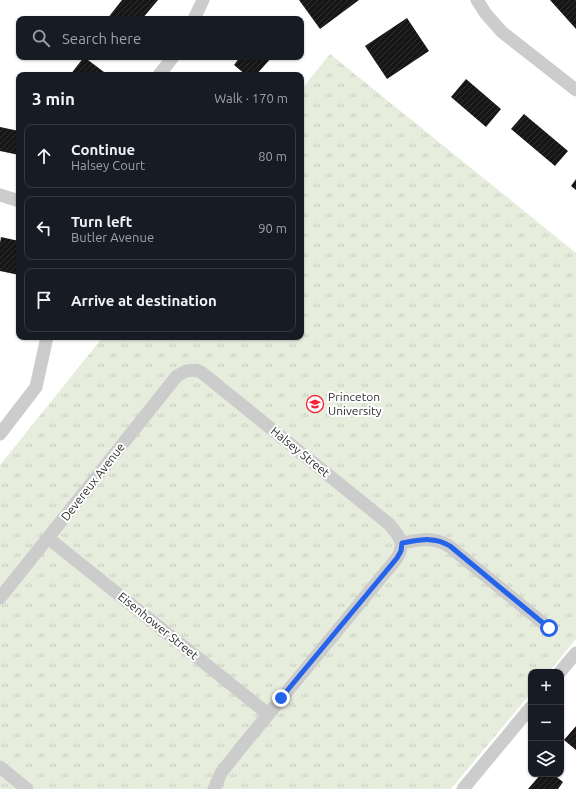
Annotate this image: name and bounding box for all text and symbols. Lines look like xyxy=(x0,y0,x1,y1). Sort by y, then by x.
search box xyxy=(16,16,304,60)
icon: search xyxy=(30,27,52,49)
text: Search here xyxy=(62,30,141,47)
text: 3 min xyxy=(32,89,75,108)
text: Walk · 170 m xyxy=(214,91,288,105)
text: Continue xyxy=(71,141,135,158)
icon: ahead xyxy=(33,145,55,167)
text: 80 m xyxy=(258,149,287,163)
text: Halsey Court xyxy=(71,158,145,172)
text: Turn left xyxy=(71,213,132,230)
icon: left xyxy=(33,217,55,239)
text: 90 m xyxy=(258,221,287,235)
text: Butler Avenue xyxy=(71,230,154,244)
icon: arrive xyxy=(33,289,55,311)
text: Arrive at destination xyxy=(71,292,217,309)
place label: Princeton University xyxy=(328,390,382,417)
school or university icon: Princeton University xyxy=(305,394,325,414)
street label: Halsey Street xyxy=(268,424,332,479)
street label: Devereux Avenue xyxy=(58,440,127,523)
street label: Eisenhower Street xyxy=(116,589,201,662)
route start xyxy=(540,619,558,637)
map controls xyxy=(528,669,564,777)
button: + xyxy=(528,669,564,705)
route end xyxy=(272,689,290,707)
button: − xyxy=(528,705,564,741)
button: layers xyxy=(528,741,564,777)

